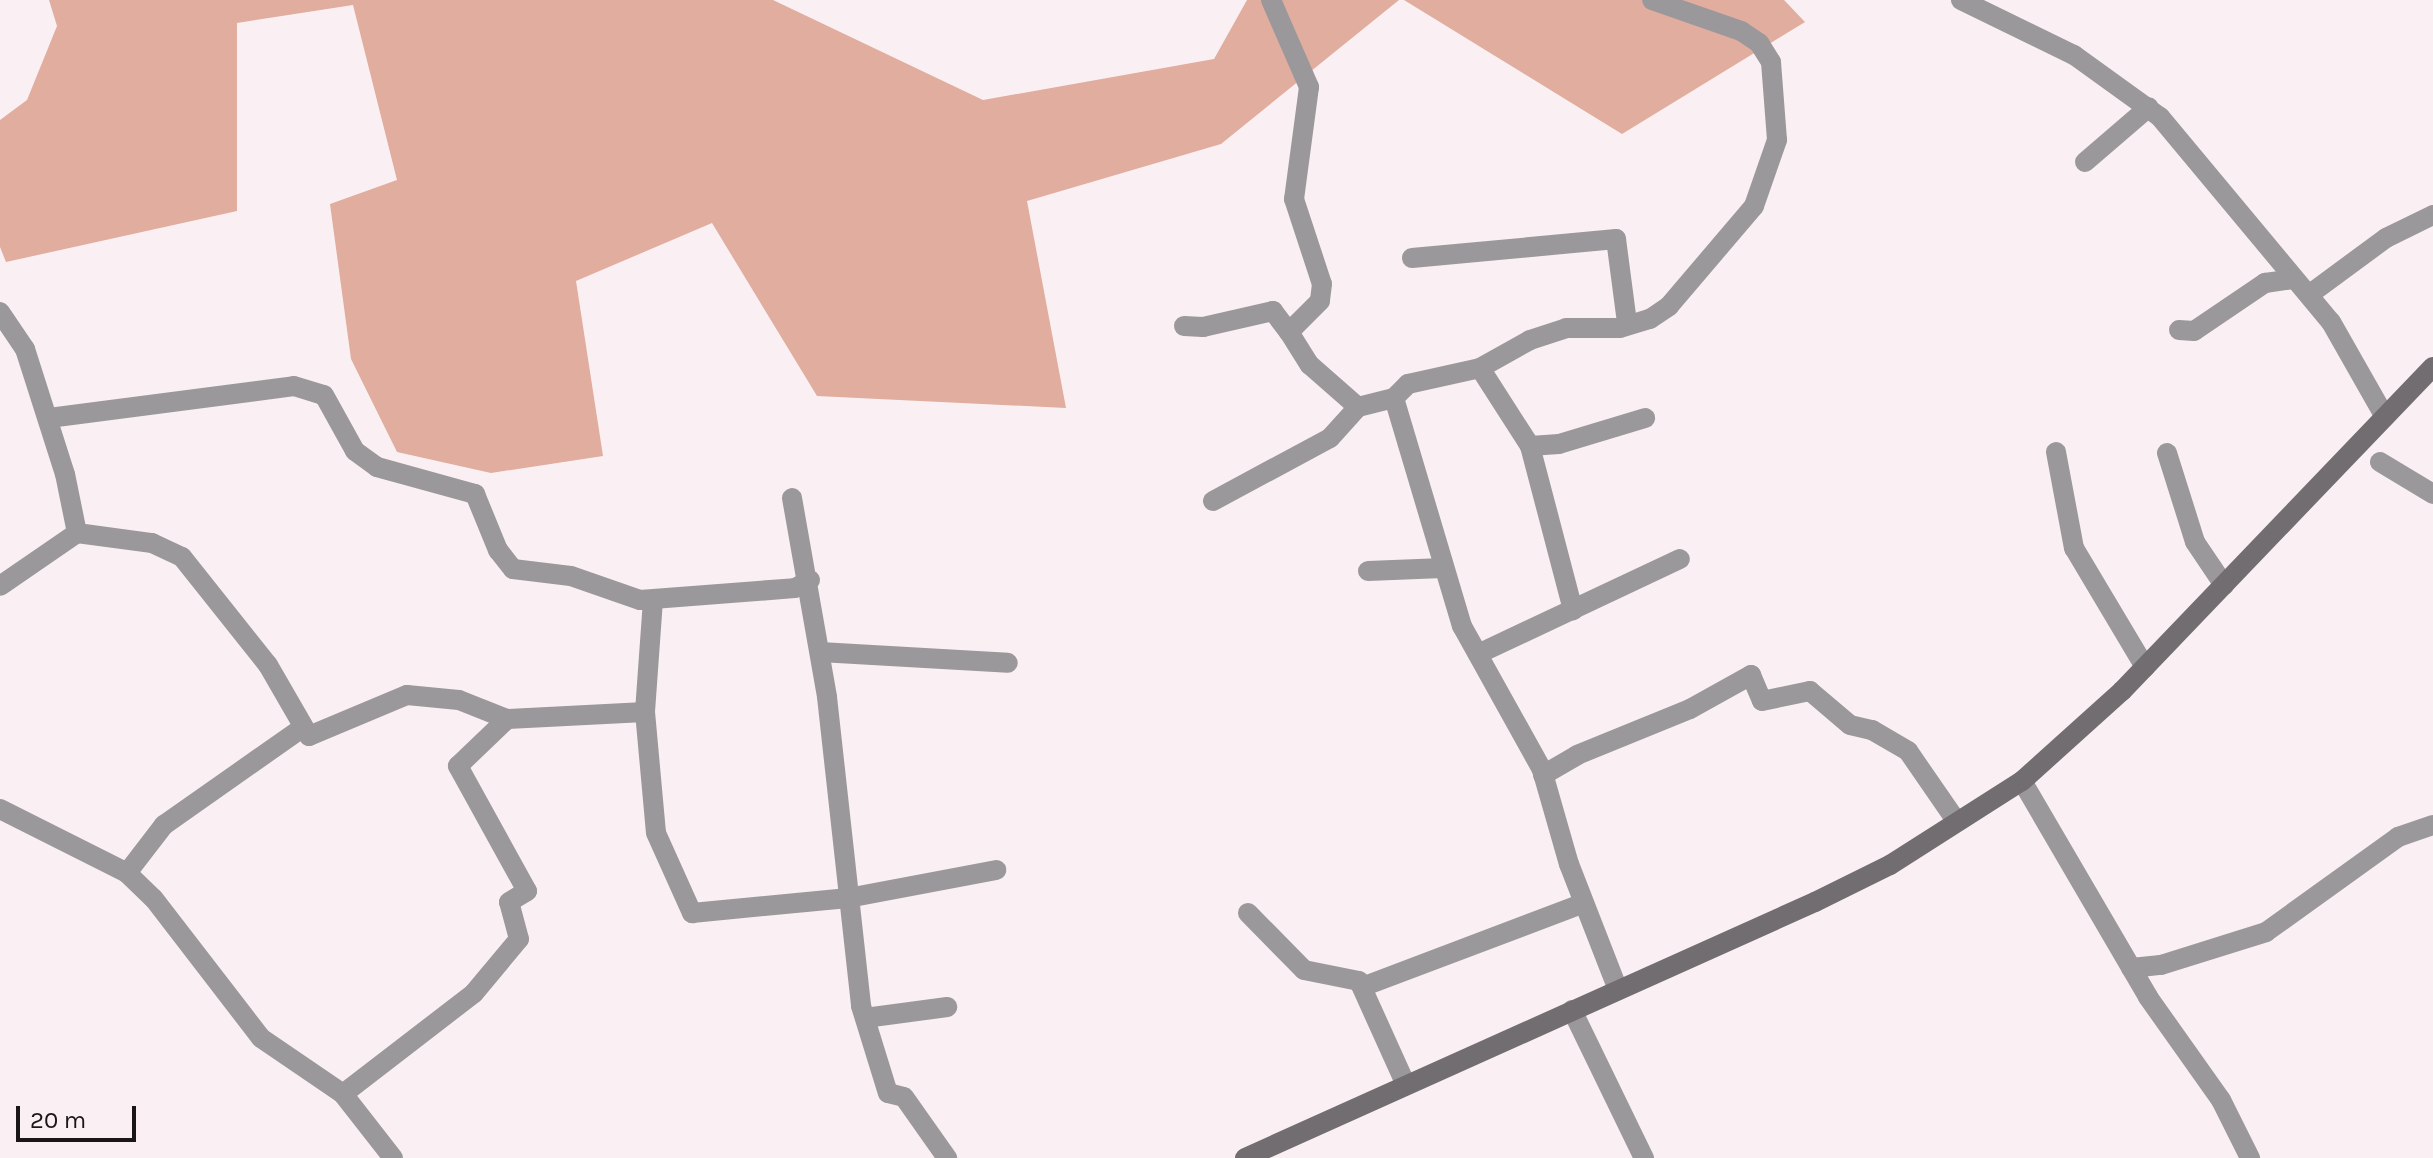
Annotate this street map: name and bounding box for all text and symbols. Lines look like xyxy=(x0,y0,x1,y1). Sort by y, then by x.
scale bar xyxy=(20,1090,140,1140)
text: 20 m xyxy=(30,1106,86,1134)

